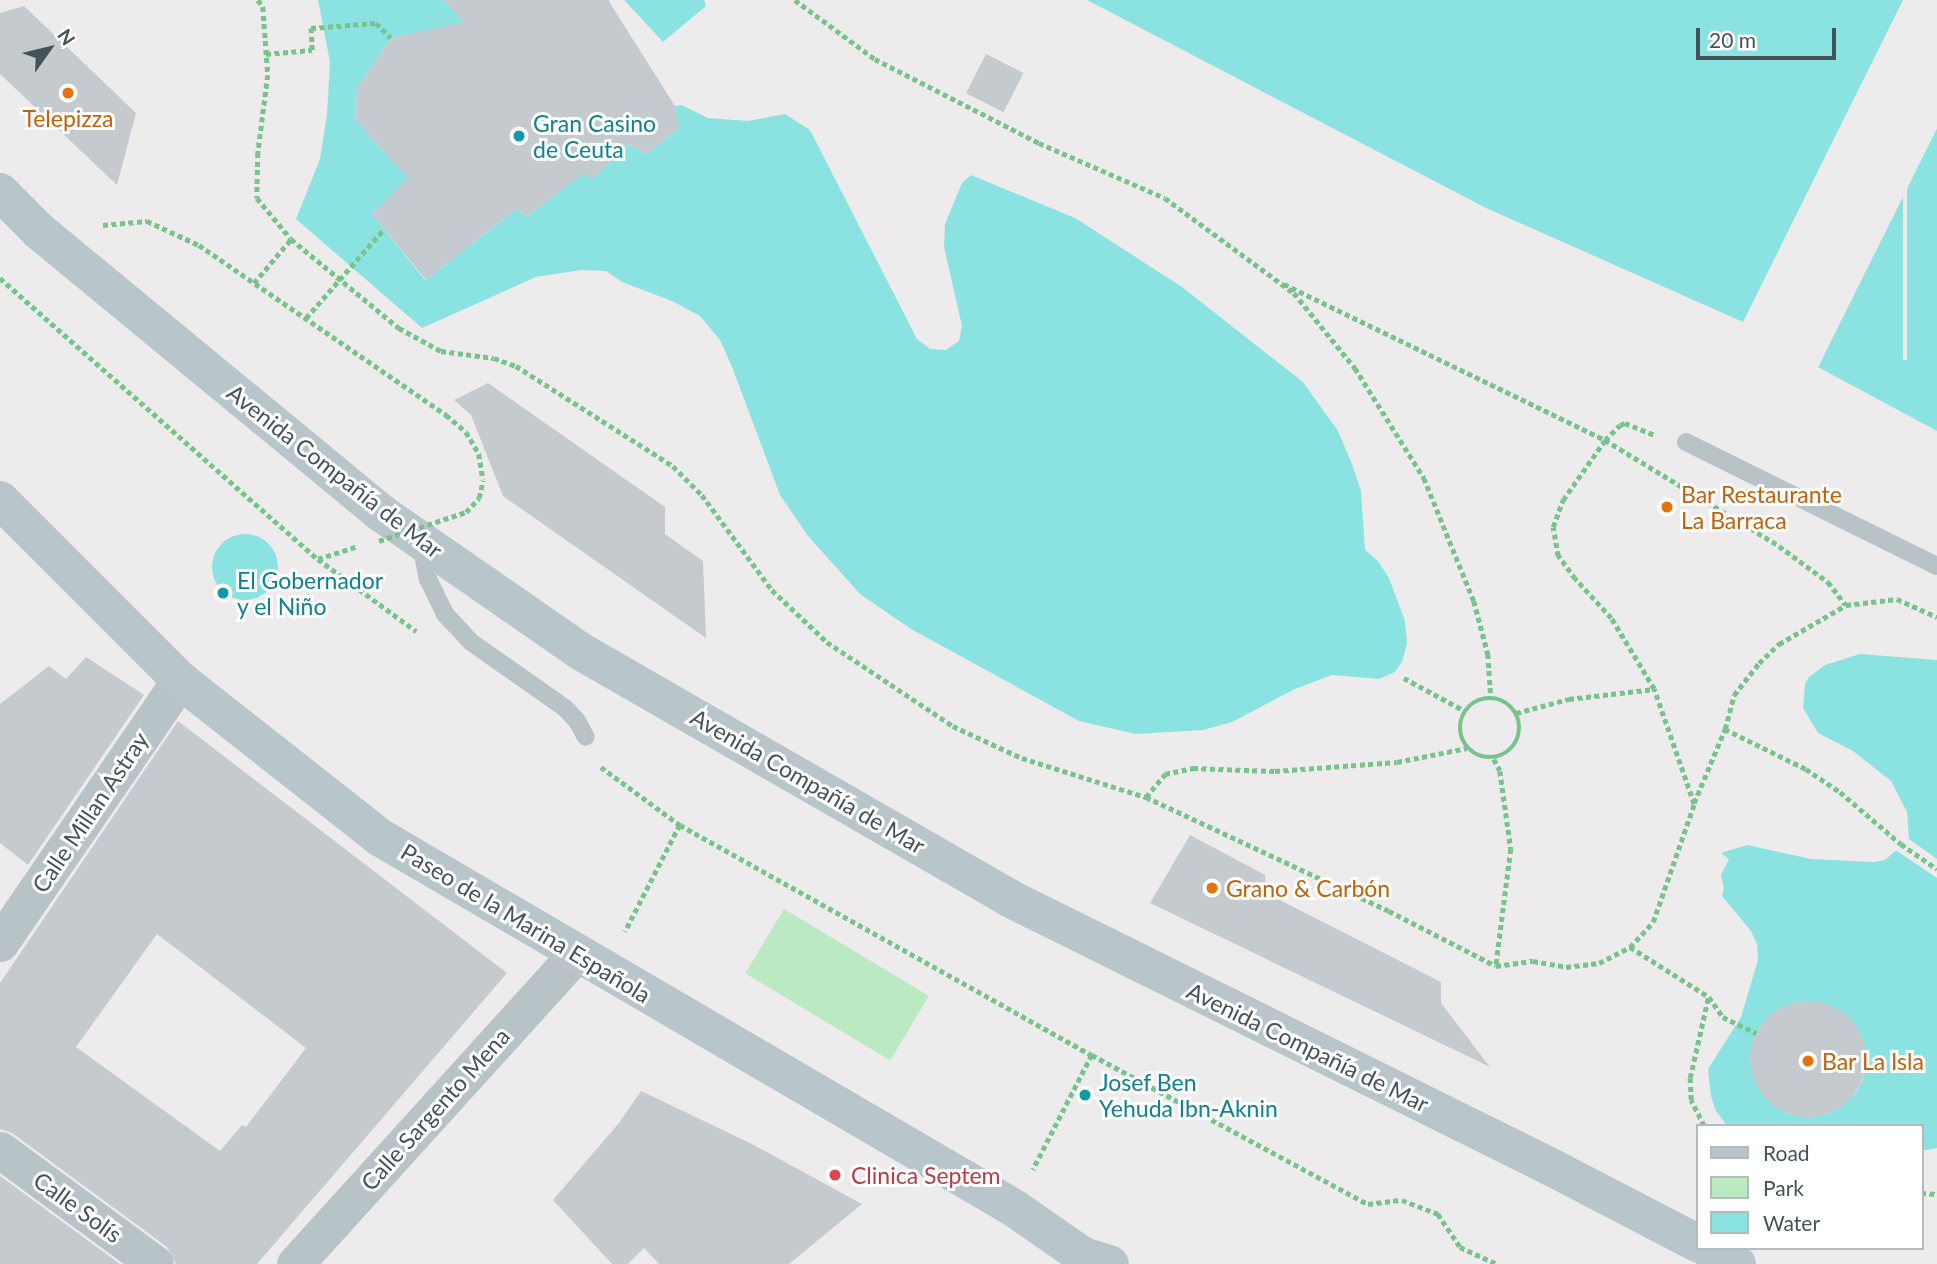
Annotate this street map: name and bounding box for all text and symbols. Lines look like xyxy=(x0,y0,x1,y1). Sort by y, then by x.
north arrow xyxy=(14,14,84,84)
scale bar xyxy=(1699,14,1839,58)
text: N xyxy=(53,24,80,49)
text: 20 m xyxy=(1709,27,1756,52)
marker: Telepizza xyxy=(60,85,76,101)
place label: Telepizza xyxy=(22,104,114,132)
place label: Gran Casino de Ceuta xyxy=(533,109,656,163)
marker: Gran Casino de Ceuta xyxy=(511,128,527,144)
street label: Avenida Compañía de Mar xyxy=(222,378,448,564)
place label: Bar Restaurante La Barraca xyxy=(1681,480,1842,534)
marker: Bar Restaurante La Barraca xyxy=(1659,499,1675,515)
place label: El Gobernador y el Niño xyxy=(237,566,383,620)
marker: El Gobernador y el Niño xyxy=(215,585,231,601)
street label: Avenida Compañía de Mar xyxy=(686,703,930,859)
street label: Calle Millan Astray xyxy=(26,726,154,898)
street label: Paseo de la Marina Española xyxy=(396,837,656,1009)
place label: Grano & Carbón xyxy=(1226,874,1390,902)
marker: Grano & Carbón xyxy=(1204,880,1220,896)
street label: Avenida Compañía de Mar xyxy=(1183,976,1433,1118)
street label: Calle Sargento Mena xyxy=(355,1022,515,1196)
place label: Bar La Isla xyxy=(1822,1047,1924,1075)
marker: Bar La Isla xyxy=(1800,1053,1816,1069)
place label: Josef Ben Yehuda Ibn-Aknin xyxy=(1099,1068,1278,1122)
marker: Josef Ben Yehuda Ibn-Aknin xyxy=(1077,1087,1093,1103)
legend xyxy=(1696,1124,1923,1250)
text: Road xyxy=(1763,1140,1810,1165)
place label: Clinica Septem xyxy=(851,1161,1001,1189)
marker: Clinica Septem xyxy=(825,1165,845,1185)
street label: Calle Solís xyxy=(29,1166,127,1248)
text: Park xyxy=(1763,1175,1804,1200)
text: Water xyxy=(1763,1210,1820,1235)

